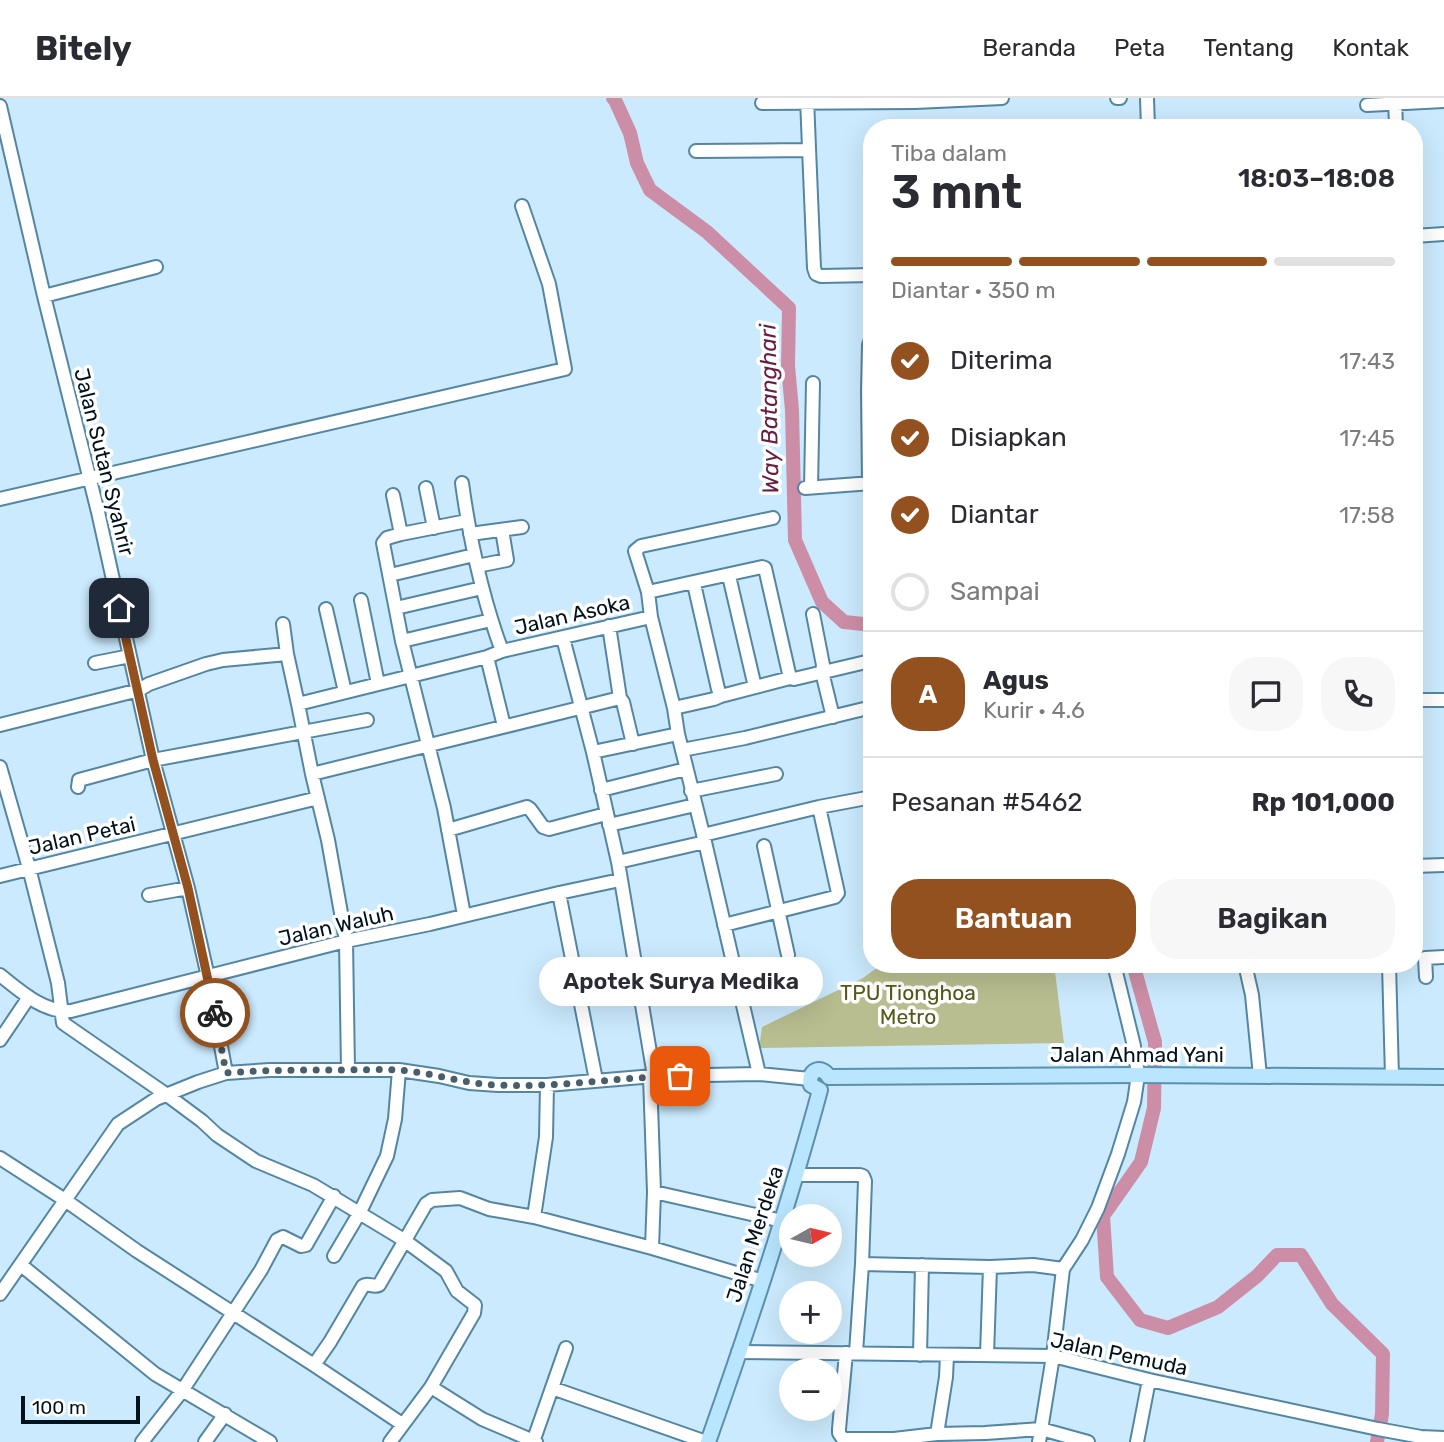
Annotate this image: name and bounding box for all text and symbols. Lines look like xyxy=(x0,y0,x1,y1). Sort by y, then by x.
text: Bitely xyxy=(35,29,132,68)
text: Beranda xyxy=(982,34,1076,62)
text: Peta xyxy=(1114,34,1165,62)
text: Tentang xyxy=(1203,34,1294,62)
text: Kontak xyxy=(1332,34,1409,62)
text: Tiba dalam xyxy=(891,139,1007,167)
text: 18:03–18:08 xyxy=(1238,163,1395,194)
text: 3 mnt xyxy=(891,165,1022,220)
text: Diantar · 350 m xyxy=(891,276,1056,304)
water label: Way Batanghari xyxy=(753,322,784,494)
icon: check xyxy=(891,342,929,380)
text: Diterima xyxy=(950,345,1053,376)
text: 17:43 xyxy=(1339,347,1395,375)
street label: Jalan Sutan Syahrir xyxy=(69,366,140,558)
icon: check xyxy=(891,419,929,457)
text: Disiapkan xyxy=(950,422,1067,453)
text: 17:45 xyxy=(1340,424,1395,452)
icon: check xyxy=(891,496,929,534)
text: Diantar xyxy=(950,499,1039,530)
text: 17:58 xyxy=(1339,501,1395,529)
text: Sampai xyxy=(950,576,1040,607)
pin xyxy=(89,578,149,638)
icon: home xyxy=(100,589,138,627)
street label: Jalan Asoka xyxy=(512,589,632,640)
button: chat xyxy=(1229,657,1303,731)
button: phone xyxy=(1321,657,1395,731)
text: Agus xyxy=(983,665,1049,696)
text: A xyxy=(919,679,937,710)
text: Kurir · 4.6 xyxy=(983,696,1085,724)
text: Pesanan #5462 xyxy=(891,787,1083,818)
text: Rp 101,000 xyxy=(1251,787,1395,818)
street label: Jalan Petai xyxy=(26,811,138,860)
button: Bantuan xyxy=(891,879,1136,959)
button: Bagikan xyxy=(1150,879,1395,959)
street label: Jalan Waluh xyxy=(276,900,396,951)
callout: Apotek Surya Medika xyxy=(538,957,822,1006)
text: Apotek Surya Medika xyxy=(563,967,799,995)
courier xyxy=(180,978,250,1048)
park label: TPU Tionghoa Metro xyxy=(840,980,976,1029)
icon: bike xyxy=(196,994,234,1032)
street label: Jalan Ahmad Yani xyxy=(1050,1042,1224,1067)
pin xyxy=(650,1046,710,1106)
icon: bag xyxy=(661,1057,699,1095)
street label: Jalan Merdeka xyxy=(721,1162,788,1305)
north arrow xyxy=(779,1204,842,1267)
map controls xyxy=(779,1204,842,1421)
button: + xyxy=(779,1281,842,1344)
street label: Jalan Pemuda xyxy=(1048,1327,1190,1380)
button: − xyxy=(779,1358,842,1421)
scale bar xyxy=(21,1393,140,1425)
text: 100 m xyxy=(32,1396,86,1419)

